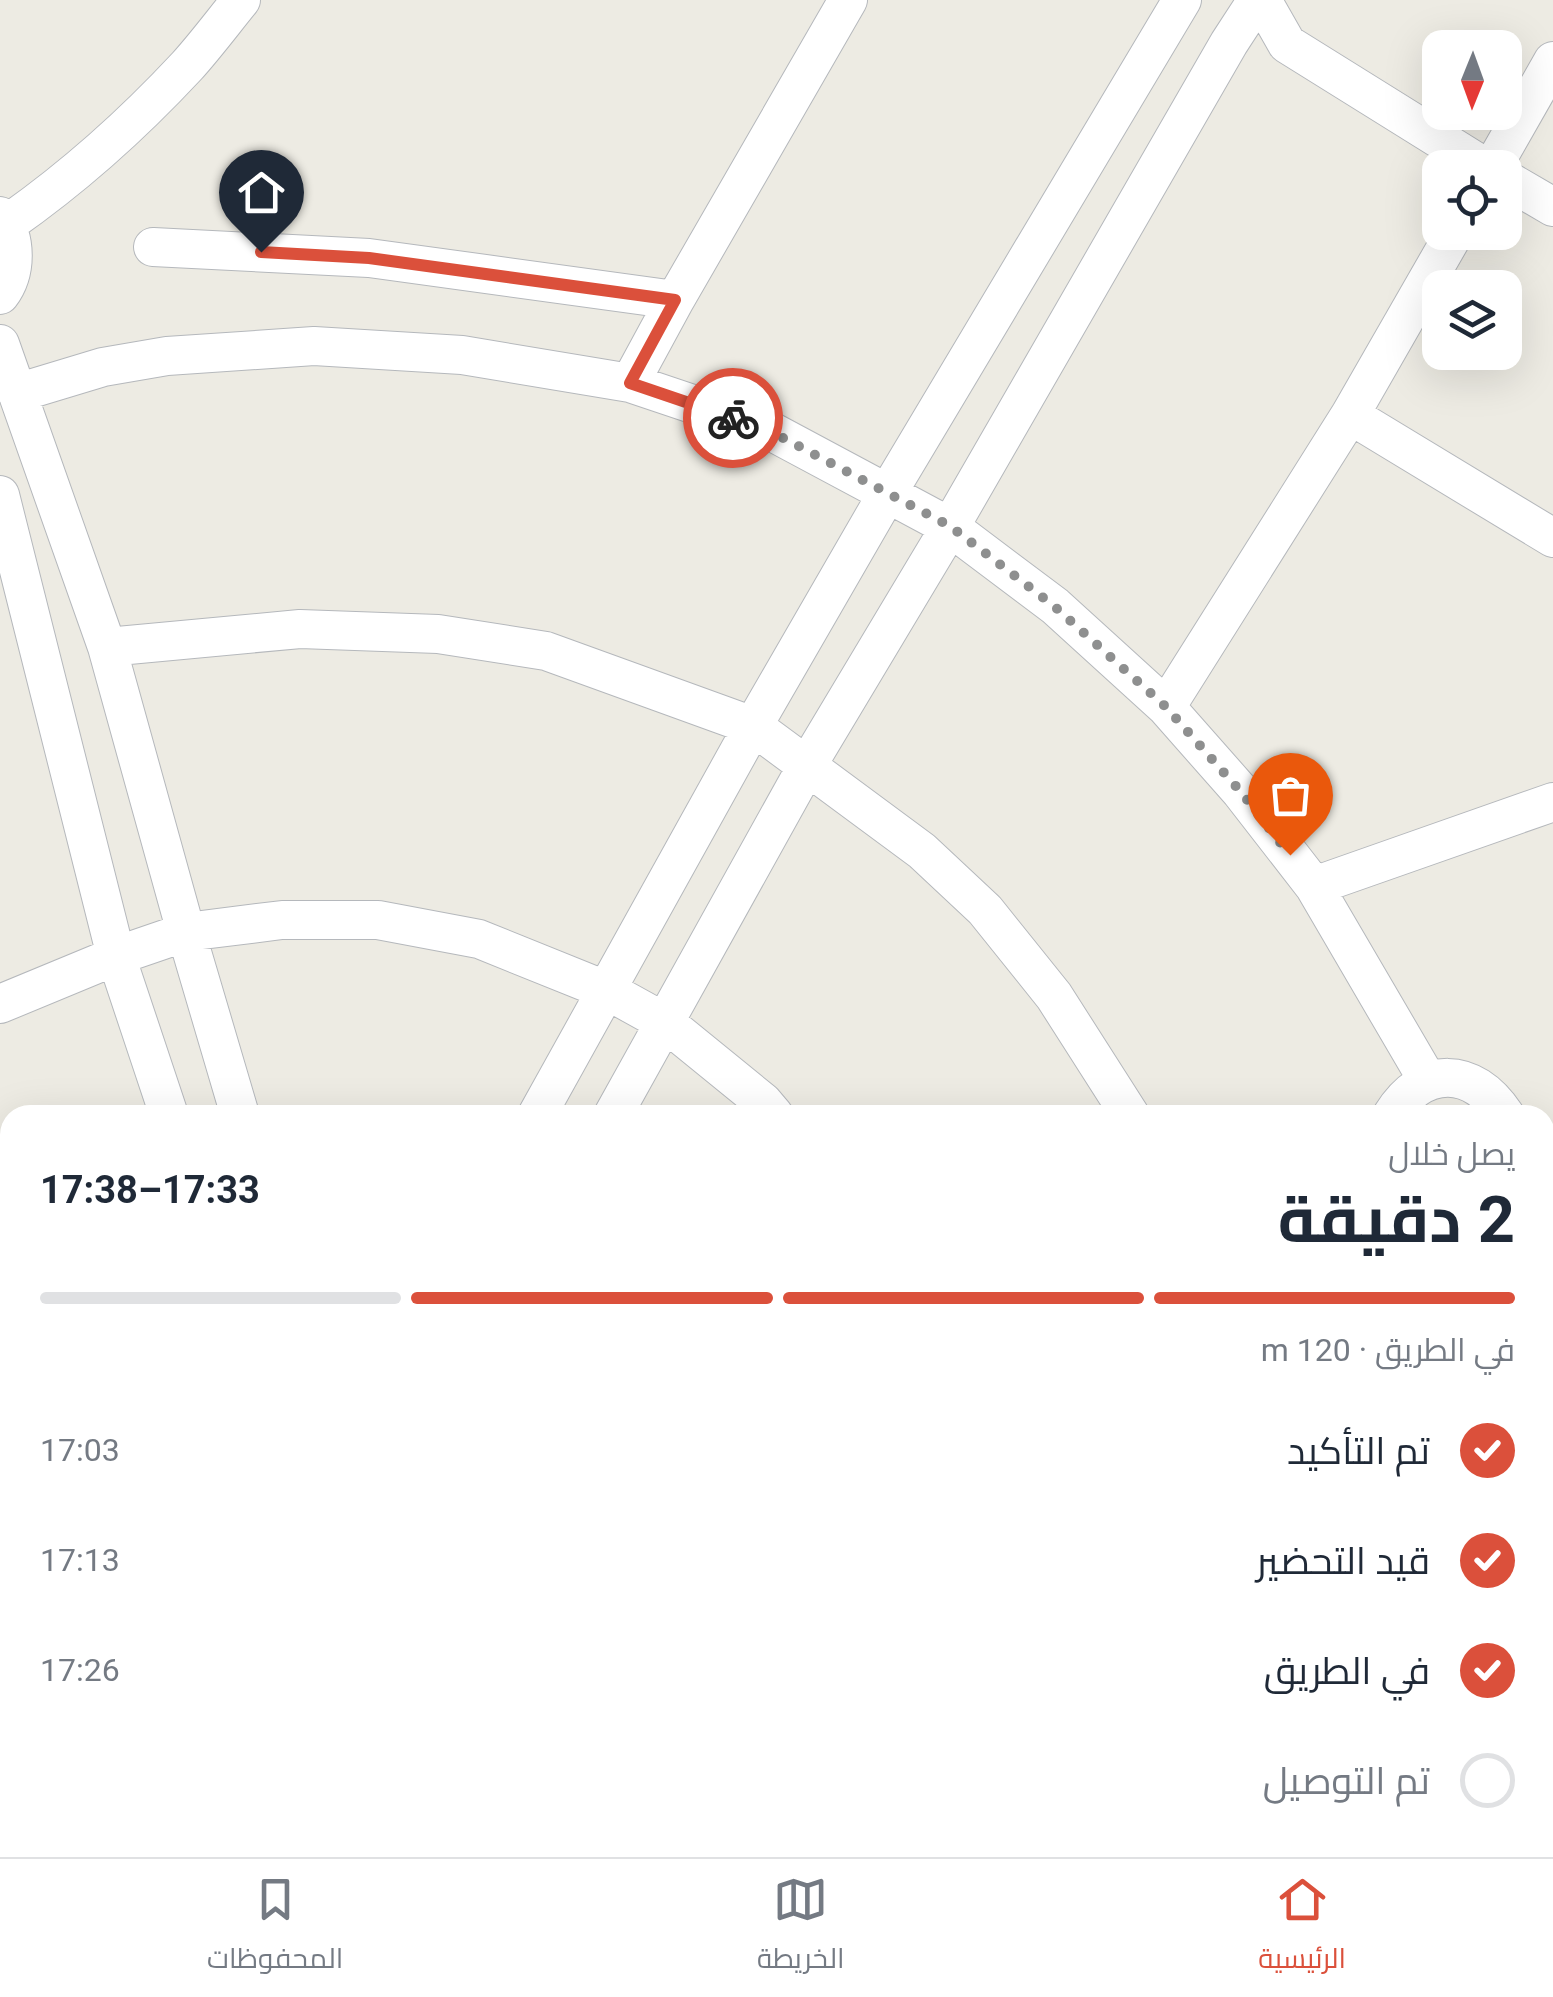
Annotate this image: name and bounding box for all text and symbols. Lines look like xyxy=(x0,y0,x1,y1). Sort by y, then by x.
north arrow xyxy=(1422,30,1522,130)
map controls xyxy=(1422,30,1522,370)
pin xyxy=(219,150,304,253)
button: locate xyxy=(1422,150,1522,250)
icon: home xyxy=(234,165,289,220)
button: layers xyxy=(1422,270,1522,370)
courier xyxy=(683,368,783,468)
icon: bike xyxy=(706,391,761,446)
pin xyxy=(1248,753,1333,856)
icon: bag xyxy=(1263,768,1318,823)
text: يصل خلال xyxy=(1388,1135,1515,1173)
text: 17:33–17:38 xyxy=(40,1168,260,1212)
text: 2 دقيقة xyxy=(1278,1182,1515,1258)
text: في الطريق · 120 m xyxy=(1261,1331,1515,1369)
icon: check xyxy=(1460,1423,1515,1478)
text: تم التأكيد xyxy=(1287,1429,1430,1473)
text: 17:03 xyxy=(40,1431,120,1469)
icon: check xyxy=(1460,1533,1515,1588)
text: قيد التحضير xyxy=(1256,1539,1430,1583)
text: 17:13 xyxy=(40,1541,120,1579)
icon: check xyxy=(1460,1643,1515,1698)
text: في الطريق xyxy=(1264,1649,1430,1693)
text: 17:26 xyxy=(40,1651,120,1689)
text: تم التوصيل xyxy=(1263,1759,1430,1803)
tab: المحفوظات xyxy=(207,1872,343,1984)
tab: الخريطة xyxy=(757,1872,844,1984)
tab: الرئيسية xyxy=(1258,1872,1346,1984)

